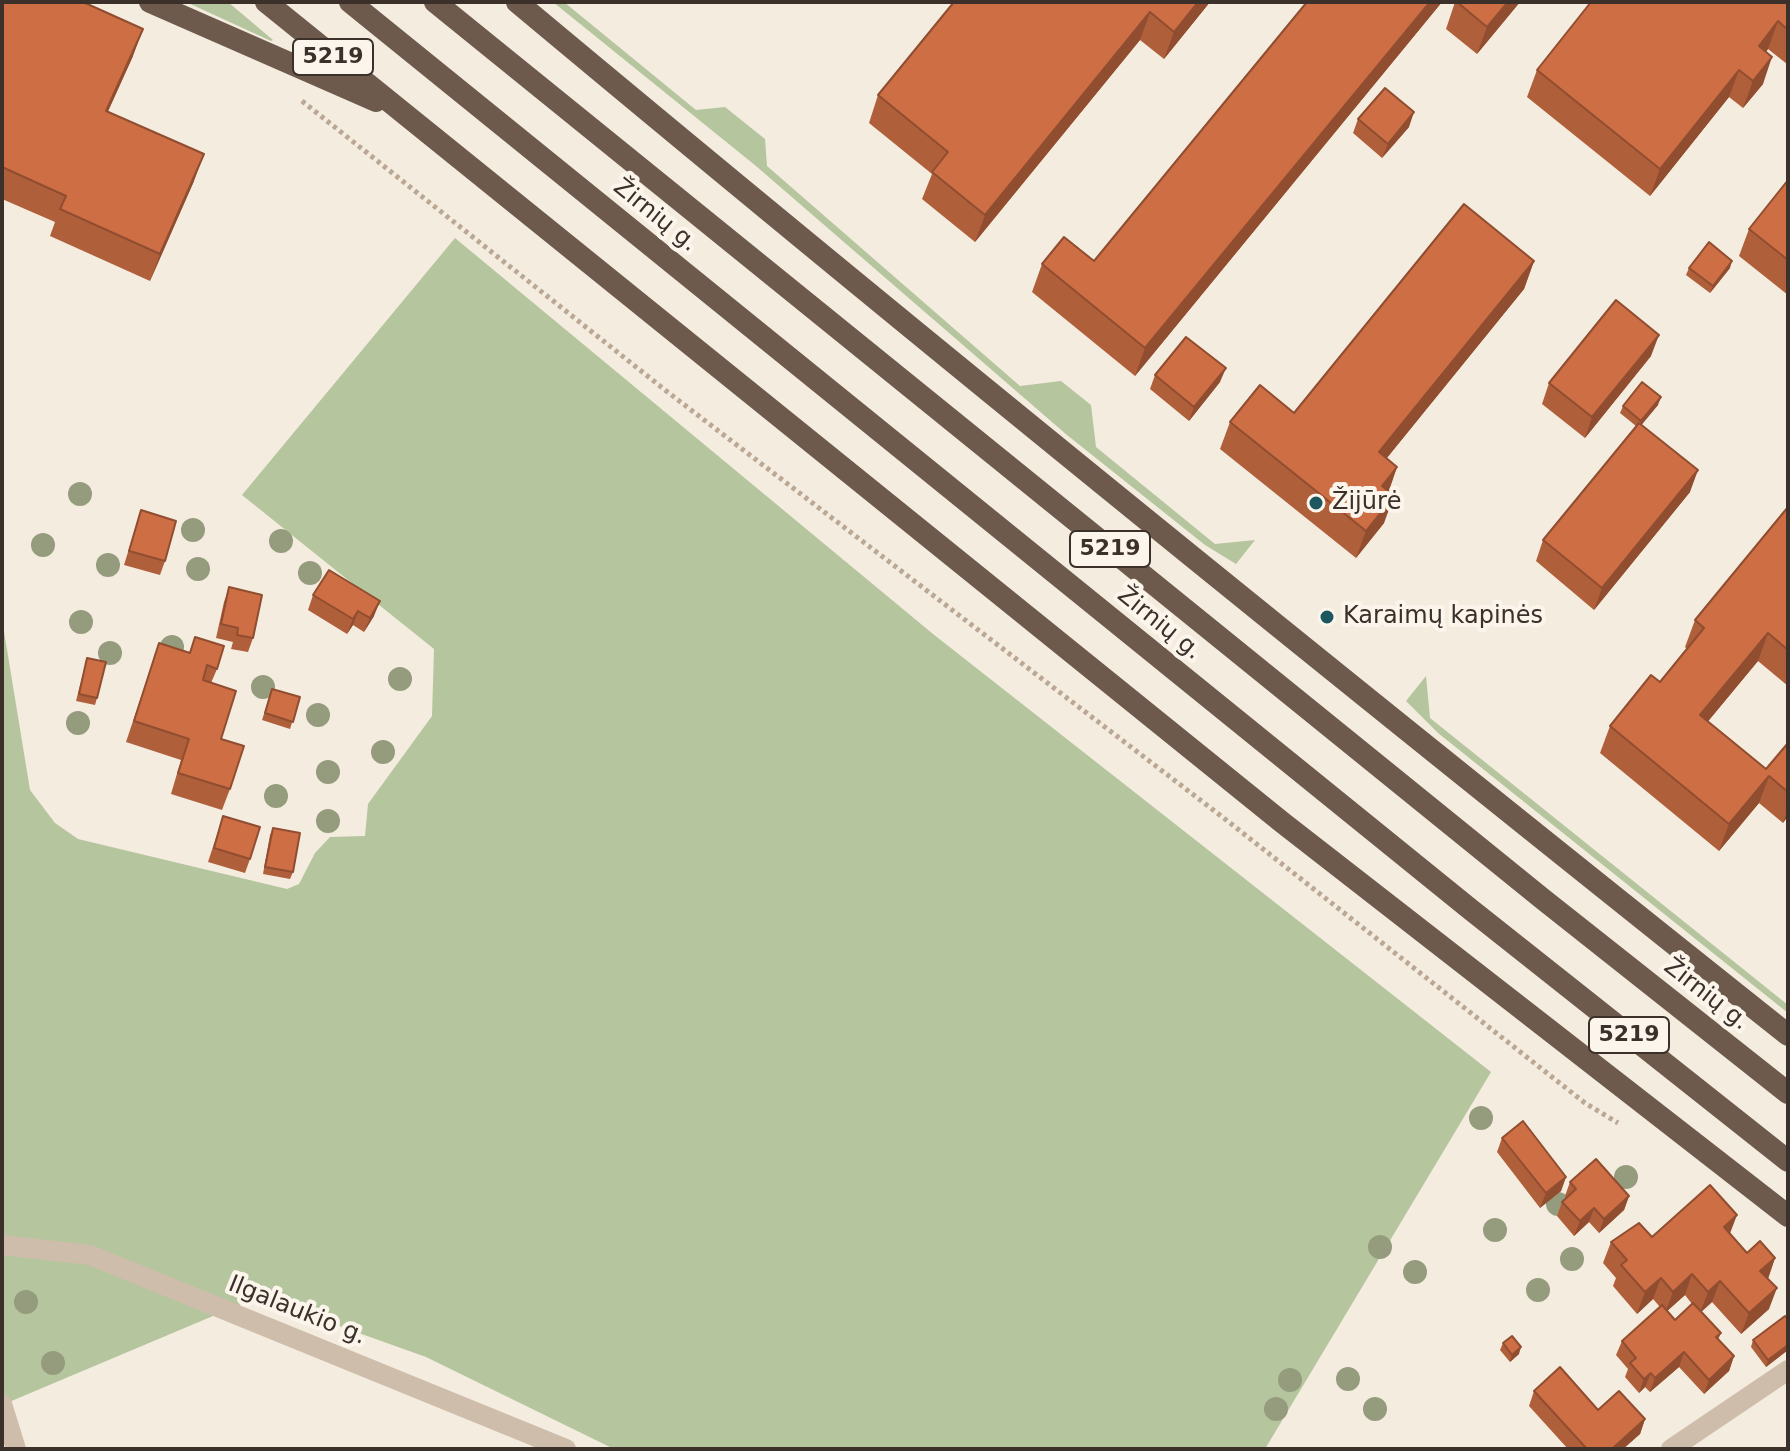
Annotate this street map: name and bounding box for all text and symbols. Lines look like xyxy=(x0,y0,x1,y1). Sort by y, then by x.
road number: 5219 xyxy=(293,39,373,75)
street label: Žirnių g. xyxy=(607,173,703,259)
place label: Žijūrė xyxy=(1332,489,1402,517)
marker: Žijūrė xyxy=(1307,494,1325,512)
road number: 5219 xyxy=(1070,531,1150,567)
street label: Žirnių g. xyxy=(1111,581,1207,667)
place label: Karaimų kapinės xyxy=(1343,603,1543,631)
marker: Karaimų kapinės xyxy=(1318,608,1336,626)
street label: Žirnių g. xyxy=(1658,953,1754,1037)
road number: 5219 xyxy=(1589,1017,1669,1053)
street label: Ilgalaukio g. xyxy=(224,1270,370,1352)

